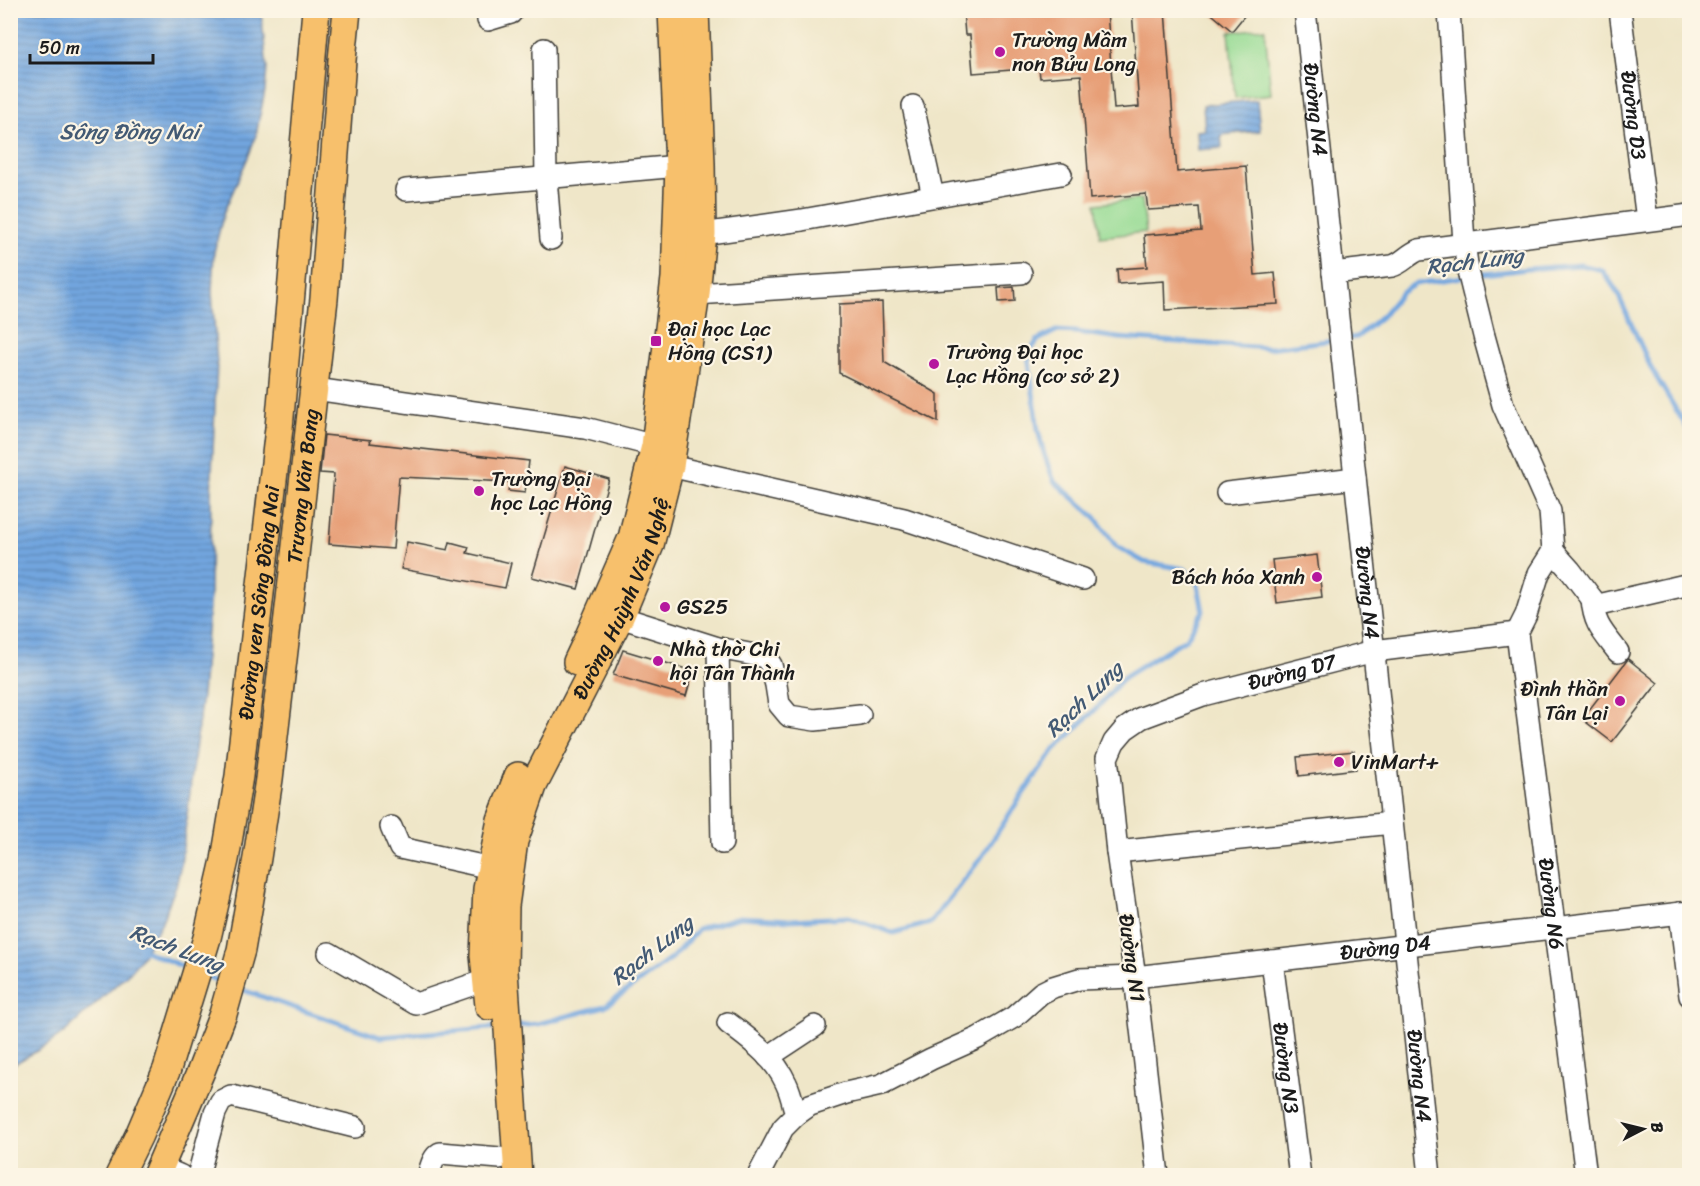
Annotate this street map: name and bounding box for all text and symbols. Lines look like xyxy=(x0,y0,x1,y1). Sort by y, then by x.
place label: Trường Mầm non Bửu Long xyxy=(1012,21,1137,83)
scale bar xyxy=(30,27,153,65)
text: 50 m xyxy=(39,32,80,64)
marker: Trường Mầm non Bửu Long xyxy=(993,45,1007,59)
street label: Đường N4 xyxy=(1292,61,1340,158)
street label: Đường D3 xyxy=(1609,68,1658,162)
water label: Sông Đồng Nai xyxy=(59,112,203,151)
water label: Rạch Lung xyxy=(1424,235,1528,286)
place label: Đại học Lạc Hồng (CS1) xyxy=(668,310,773,372)
place label: Trường Đại học Lạc Hồng (cơ sở 2) xyxy=(946,333,1119,395)
marker: Đại học Lạc Hồng (CS1) xyxy=(649,334,663,348)
marker: Trường Đại học Lạc Hồng (cơ sở 2) xyxy=(927,357,941,371)
street label: Trương Văn Bang xyxy=(275,406,330,566)
place label: Trường Đại học Lạc Hồng xyxy=(490,460,613,522)
street label: Đường ven Sông Đồng Nai xyxy=(227,482,291,722)
marker: Trường Đại học Lạc Hồng xyxy=(472,484,486,498)
street label: Đường Huỳnh Văn Nghệ xyxy=(561,493,680,707)
street label: Đường N4 xyxy=(1344,544,1391,641)
place label: Bách hóa Xanh xyxy=(1172,558,1305,596)
marker: Bách hóa Xanh xyxy=(1310,570,1324,584)
place label: GS25 xyxy=(677,588,728,626)
marker: GS25 xyxy=(658,600,672,614)
place label: Nhà thờ Chi hội Tân Thành xyxy=(669,630,795,692)
street label: Đường D7 xyxy=(1244,642,1342,702)
water label: Rạch Lung xyxy=(1035,650,1134,747)
marker: Nhà thờ Chi hội Tân Thành xyxy=(651,654,665,668)
place label: Đình thần Tân Lại xyxy=(1521,670,1609,732)
marker: Đình thần Tân Lại xyxy=(1613,694,1627,708)
place label: VinMart+ xyxy=(1351,743,1439,781)
marker: VinMart+ xyxy=(1332,755,1346,769)
street label: Đường N6 xyxy=(1527,856,1576,952)
water label: Rạch Lung xyxy=(602,903,704,995)
street label: Đường N1 xyxy=(1107,911,1157,1005)
water label: Rạch Lung xyxy=(124,912,231,984)
street label: Đường D4 xyxy=(1338,923,1433,972)
street label: Đường N3 xyxy=(1261,1020,1311,1116)
street label: Đường N4 xyxy=(1395,1028,1443,1124)
north arrow xyxy=(1613,1099,1673,1159)
text: B xyxy=(1642,1120,1673,1135)

